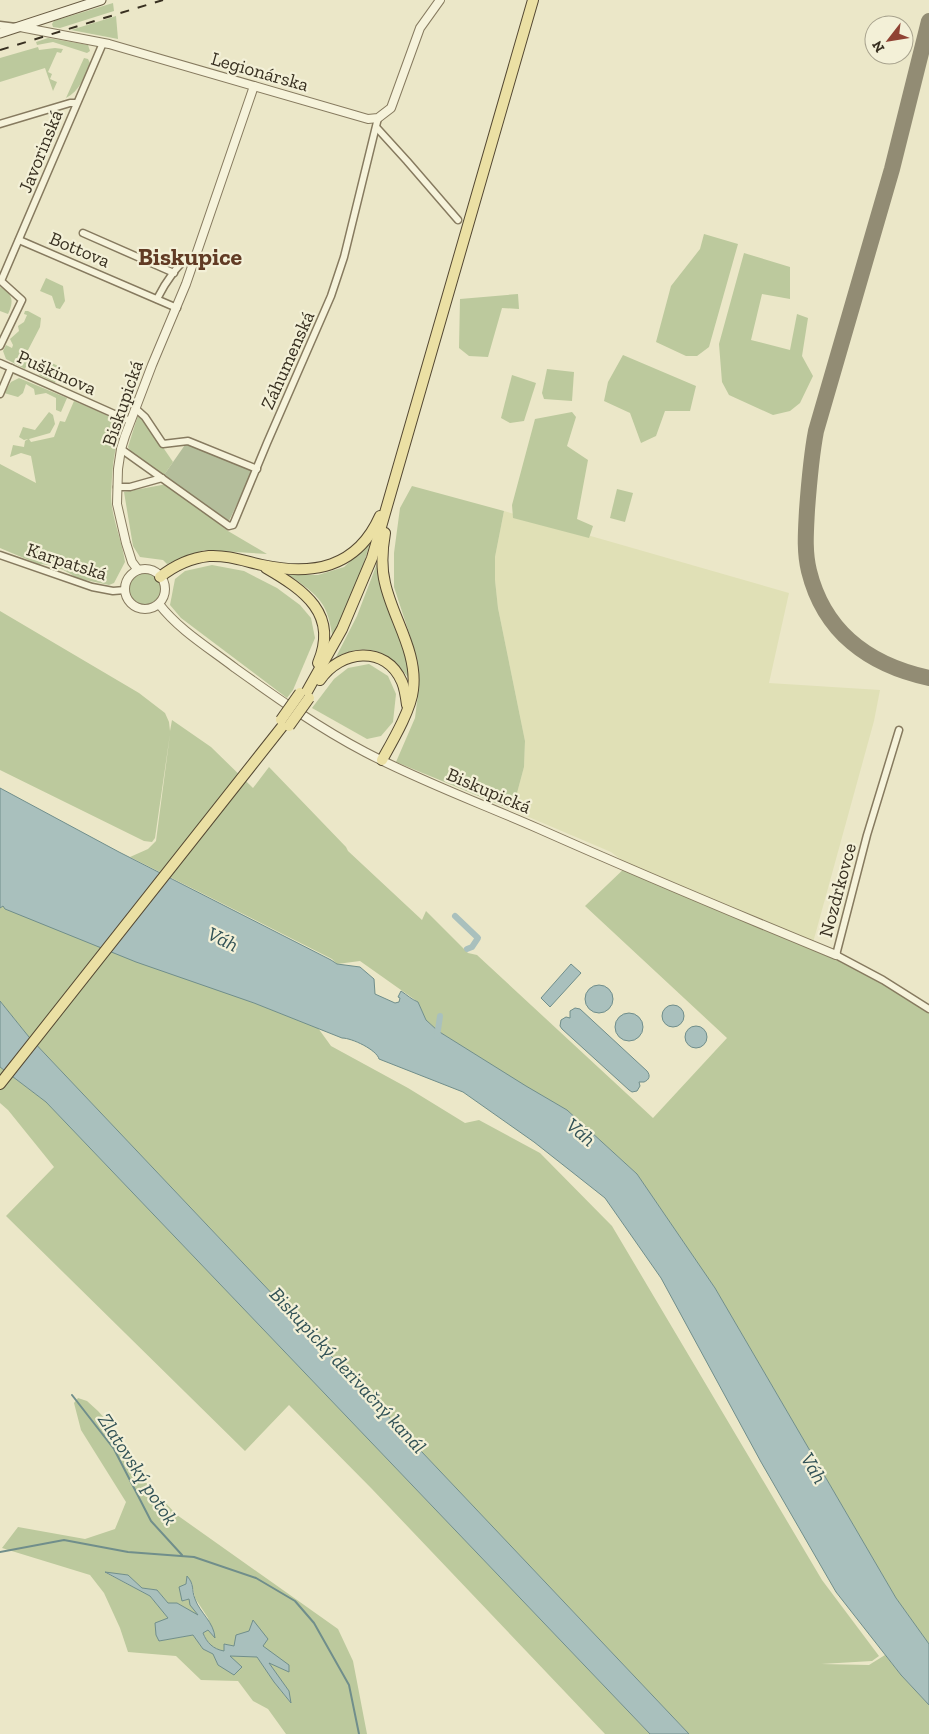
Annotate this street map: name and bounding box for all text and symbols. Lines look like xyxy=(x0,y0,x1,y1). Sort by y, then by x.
north arrow xyxy=(864,15,914,65)
text: N xyxy=(868,37,888,55)
street label: Legionárska xyxy=(209,47,311,96)
street label: Javorinská xyxy=(13,106,68,196)
street label: Bottova xyxy=(46,226,114,272)
district label: Biskupice xyxy=(138,242,243,271)
street label: Záhumenská xyxy=(256,308,319,413)
street label: Puškinova xyxy=(14,345,100,400)
street label: Biskupická xyxy=(97,357,148,449)
street label: Karpatská xyxy=(24,538,110,585)
street label: Biskupická xyxy=(443,762,534,818)
street label: Nozdrkovce xyxy=(814,840,861,940)
water label: Váh xyxy=(204,921,242,957)
water label: Váh xyxy=(561,1113,601,1151)
water label: Biskupický derivačný kanál xyxy=(265,1282,431,1458)
water label: Zlatovský potok xyxy=(93,1409,183,1529)
water label: Váh xyxy=(796,1448,832,1488)

